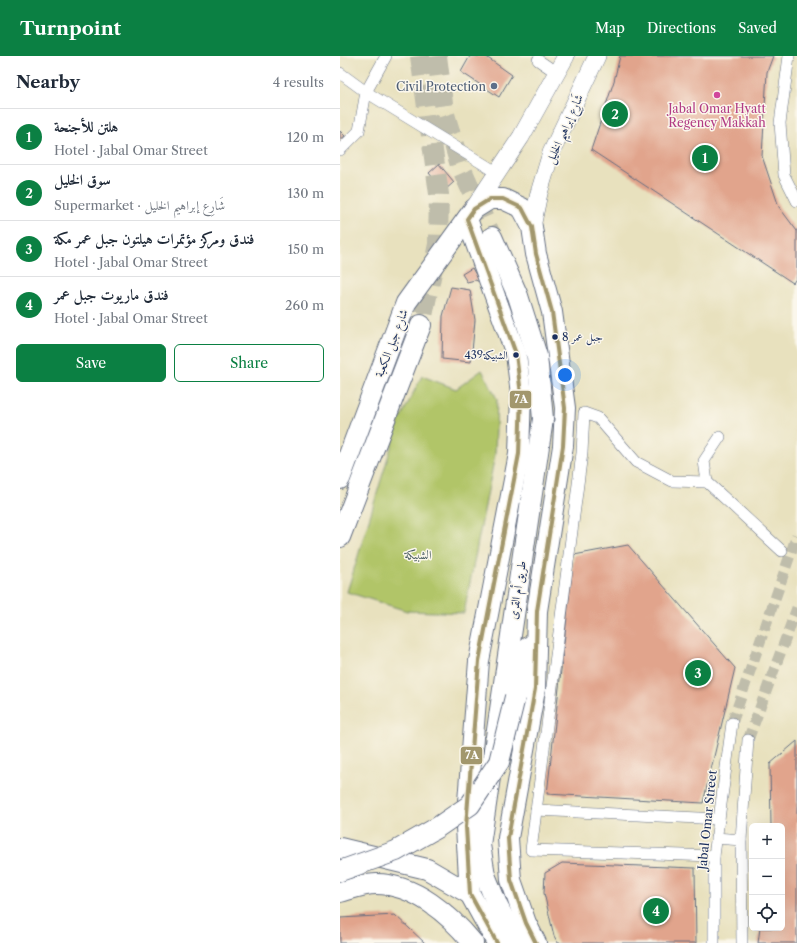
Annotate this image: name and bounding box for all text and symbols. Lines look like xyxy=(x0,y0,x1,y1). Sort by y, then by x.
text: Turnpoint xyxy=(20,17,121,40)
text: Map xyxy=(595,19,625,37)
text: Directions xyxy=(647,19,716,37)
text: Saved xyxy=(738,19,777,37)
text: Nearby xyxy=(16,72,80,92)
text: 4 results xyxy=(273,74,324,90)
place label: Civil Protection xyxy=(396,79,486,94)
marker: Civil Protection xyxy=(489,81,499,91)
marker: Jabal Omar Hyatt Regency Makkah xyxy=(712,90,722,100)
street label: شَارِع إبراهيم الخليل xyxy=(541,91,591,168)
pin: 2 xyxy=(602,99,628,129)
place label: Jabal Omar Hyatt Regency Makkah xyxy=(666,101,766,130)
text: هلتن للأجنحة xyxy=(54,117,118,136)
text: 1 xyxy=(26,129,32,145)
text: 120 m xyxy=(287,129,324,145)
text: Hotel · Jabal Omar Street xyxy=(54,142,208,158)
pin: 1 xyxy=(692,143,718,173)
text: سوق الخليل xyxy=(54,170,111,189)
text: 2 xyxy=(25,185,33,201)
text: 130 m xyxy=(288,185,324,201)
text: Supermarket · شَارِع إبراهيم الخليل xyxy=(54,197,225,213)
text: فندق ومركز مؤتمرات هيلتون جبل عمر مكة xyxy=(54,229,254,248)
text: 3 xyxy=(25,241,33,257)
text: 150 m xyxy=(288,241,324,257)
text: Hotel · Jabal Omar Street xyxy=(54,254,208,270)
text: فندق ماريوت جبل عمر xyxy=(54,285,169,304)
text: 4 xyxy=(25,297,33,313)
text: 260 m xyxy=(285,297,324,313)
street label: شارع جبل الكعبة xyxy=(371,307,415,381)
text: Hotel · Jabal Omar Street xyxy=(54,310,208,326)
place label: جبل عمر 8 xyxy=(562,330,603,346)
marker: جبل عمر 8 xyxy=(550,332,560,342)
button: Save xyxy=(16,344,166,382)
button: Share xyxy=(174,344,324,382)
place label: الشبيكة439 xyxy=(464,348,508,362)
marker: الشبيكة439 xyxy=(511,350,521,360)
your location xyxy=(555,365,575,385)
line badge: 7A xyxy=(509,390,532,409)
text: 7A xyxy=(514,392,528,406)
park label: الشبيكة xyxy=(404,547,432,562)
street label: طريق أم القرى xyxy=(505,559,533,621)
pin: 3 xyxy=(685,658,711,688)
line badge: 7A xyxy=(460,746,483,765)
text: 7A xyxy=(465,748,479,762)
street label: Jabal Omar Street xyxy=(694,769,720,873)
map controls xyxy=(749,823,785,931)
button: + xyxy=(749,823,785,859)
button: − xyxy=(749,859,785,895)
button: locate xyxy=(749,895,785,931)
pin: 4 xyxy=(643,896,669,926)

